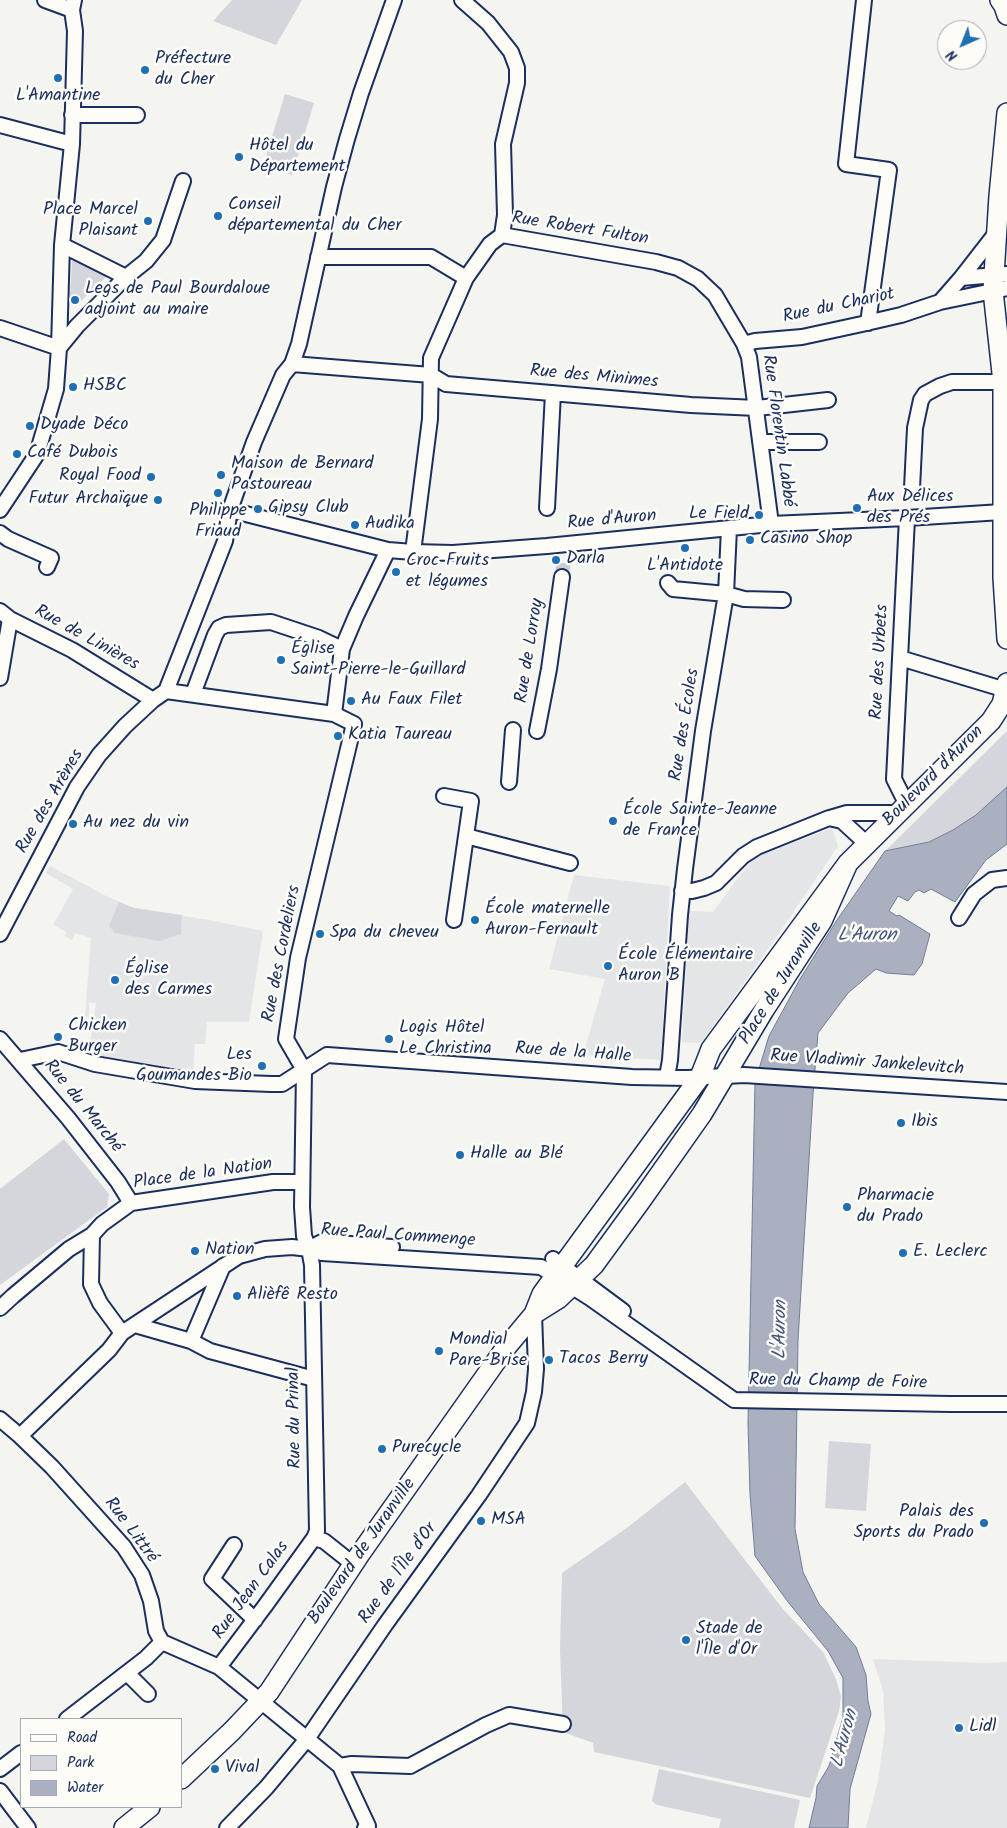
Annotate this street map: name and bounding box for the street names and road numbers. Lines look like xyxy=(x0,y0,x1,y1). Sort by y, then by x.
street label: Rue Robert Fulton xyxy=(510,209,650,251)
street label: Rue du Chariot xyxy=(781,285,897,329)
street label: Rue Florentin Labbé xyxy=(756,354,798,508)
street label: Rue des Minimes xyxy=(529,362,659,394)
street label: Rue d'Auron xyxy=(567,506,657,536)
street label: Rue de Lorroy xyxy=(512,597,550,705)
street label: Rue de Linières xyxy=(30,601,142,677)
street label: Rue des Urbets xyxy=(867,604,895,720)
street label: Rue des Écoles xyxy=(666,667,706,783)
street label: Boulevard d'Auron xyxy=(879,722,989,832)
street label: Rue des Arènes xyxy=(12,746,90,858)
street label: Rue des Cordeliers xyxy=(259,884,307,1024)
street label: Place de Juranville xyxy=(736,919,828,1049)
street label: Rue de la Halle xyxy=(514,1039,632,1069)
street label: Rue Vladimir Jankelevitch xyxy=(769,1046,965,1082)
street label: Rue du Marché xyxy=(38,1056,126,1158)
street label: Place de la Nation xyxy=(132,1155,274,1195)
street label: Rue Paul Commenge xyxy=(320,1221,476,1253)
street label: Rue du Prinal xyxy=(284,1367,308,1469)
street label: Rue du Champ de Foire xyxy=(749,1371,927,1395)
street label: Boulevard de Juranville xyxy=(304,1475,422,1629)
street label: Rue Littré xyxy=(98,1494,162,1568)
street label: Rue de l'Île d'Or xyxy=(355,1519,443,1629)
street label: Rue Jean Calas xyxy=(209,1538,295,1644)

